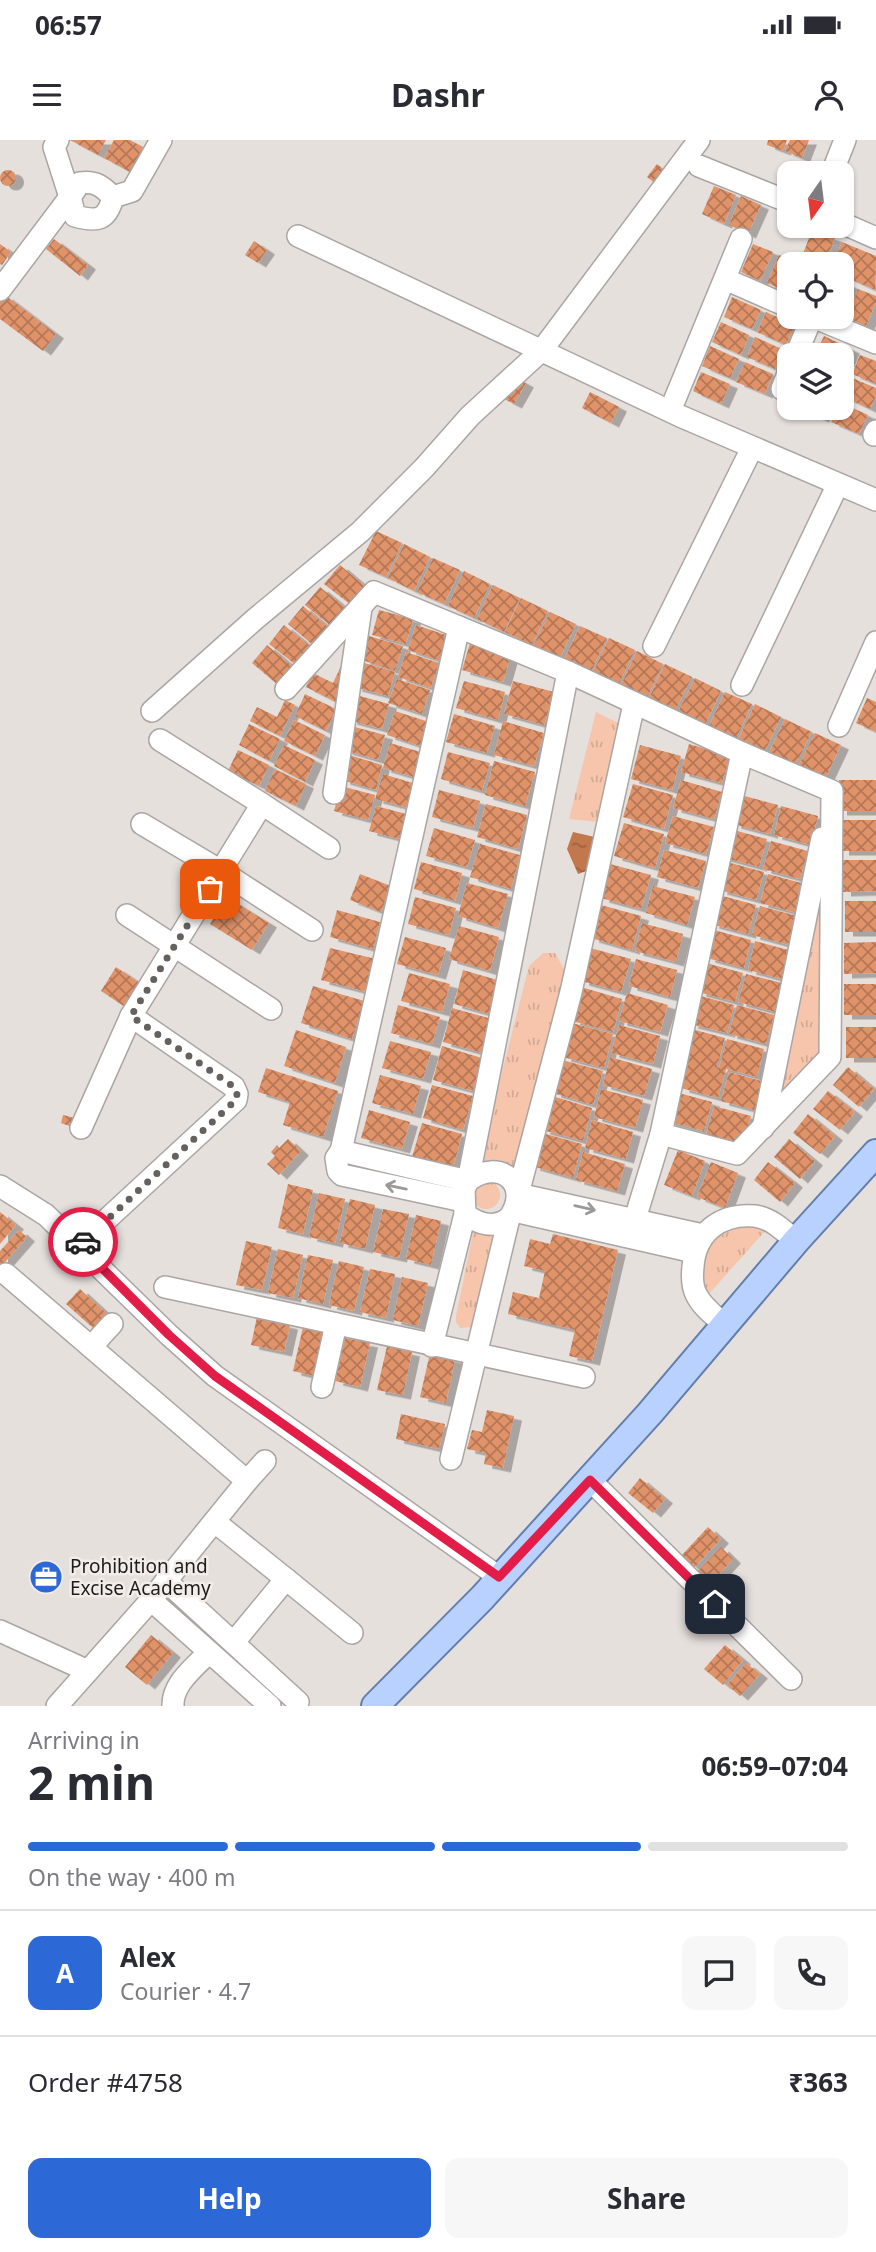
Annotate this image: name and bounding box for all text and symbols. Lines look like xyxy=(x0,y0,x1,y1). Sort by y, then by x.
text: 06:57 xyxy=(35,7,102,43)
text: Dashr xyxy=(391,73,485,116)
icon: menu xyxy=(28,76,66,114)
icon: person xyxy=(810,76,848,114)
north arrow xyxy=(777,161,854,238)
map controls xyxy=(777,161,854,420)
button: locate xyxy=(777,252,854,329)
button: layers xyxy=(777,343,854,420)
pin xyxy=(180,859,240,919)
icon: bag xyxy=(191,870,229,908)
one-way arrow xyxy=(385,1179,408,1193)
one-way arrow xyxy=(573,1202,596,1216)
courier xyxy=(48,1207,118,1277)
icon: car xyxy=(64,1223,102,1261)
place label: Prohibition and Excise Academy xyxy=(70,1553,211,1601)
office icon: Prohibition and Excise Academy xyxy=(27,1558,65,1596)
pin xyxy=(685,1574,745,1634)
icon: home xyxy=(696,1585,734,1623)
text: Arriving in xyxy=(28,1724,140,1756)
text: 06:59–07:04 xyxy=(701,1748,848,1784)
text: 2 min xyxy=(28,1751,155,1813)
text: On the way · 400 m xyxy=(28,1861,235,1893)
button: chat xyxy=(682,1936,756,2010)
button: phone xyxy=(774,1936,848,2010)
text: Alex xyxy=(120,1939,176,1975)
text: A xyxy=(56,1955,74,1991)
text: Courier · 4.7 xyxy=(120,1975,251,2007)
text: Order #4758 xyxy=(28,2064,183,2100)
text: ₹363 xyxy=(789,2064,848,2100)
button: Help xyxy=(28,2158,431,2238)
button: Share xyxy=(445,2158,848,2238)

